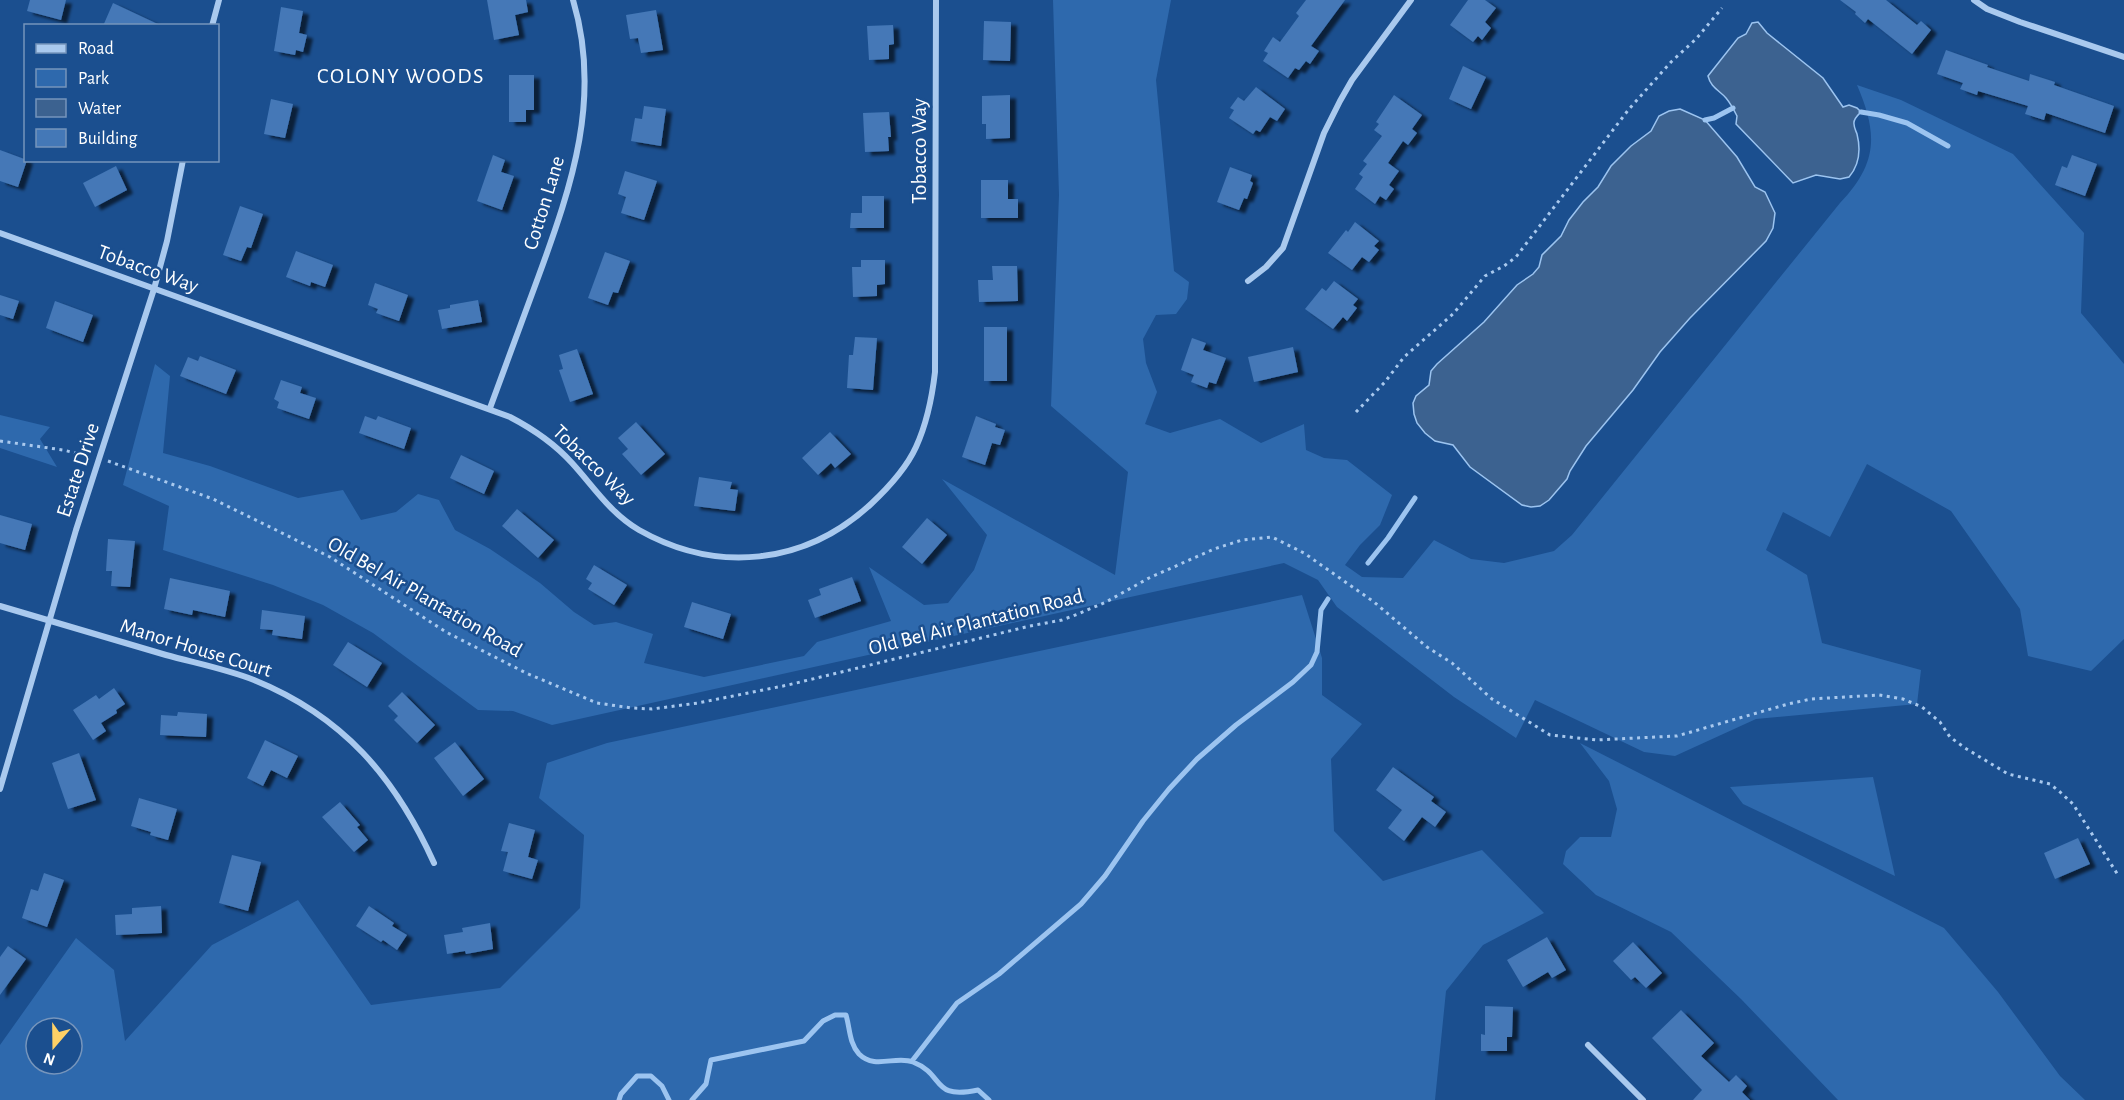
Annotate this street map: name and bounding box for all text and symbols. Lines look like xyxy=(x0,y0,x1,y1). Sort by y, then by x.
legend xyxy=(24,24,219,162)
text: Road xyxy=(78,40,114,58)
district label: COLONY WOODS xyxy=(317,65,485,87)
text: Park xyxy=(78,70,110,88)
street label: Tobacco Way xyxy=(909,98,930,204)
text: Water xyxy=(78,100,121,118)
text: Building xyxy=(78,130,138,148)
street label: Cotton Lane xyxy=(520,154,568,252)
street label: Tobacco Way xyxy=(95,241,201,297)
street label: Estate Drive xyxy=(53,420,103,520)
street label: Tobacco Way xyxy=(549,421,639,509)
street label: Old Bel Air Plantation Road xyxy=(324,533,526,661)
street label: Old Bel Air Plantation Road xyxy=(866,585,1086,659)
street label: Manor House Court xyxy=(118,615,275,681)
north arrow xyxy=(24,1016,84,1076)
text: N xyxy=(41,1050,57,1069)

